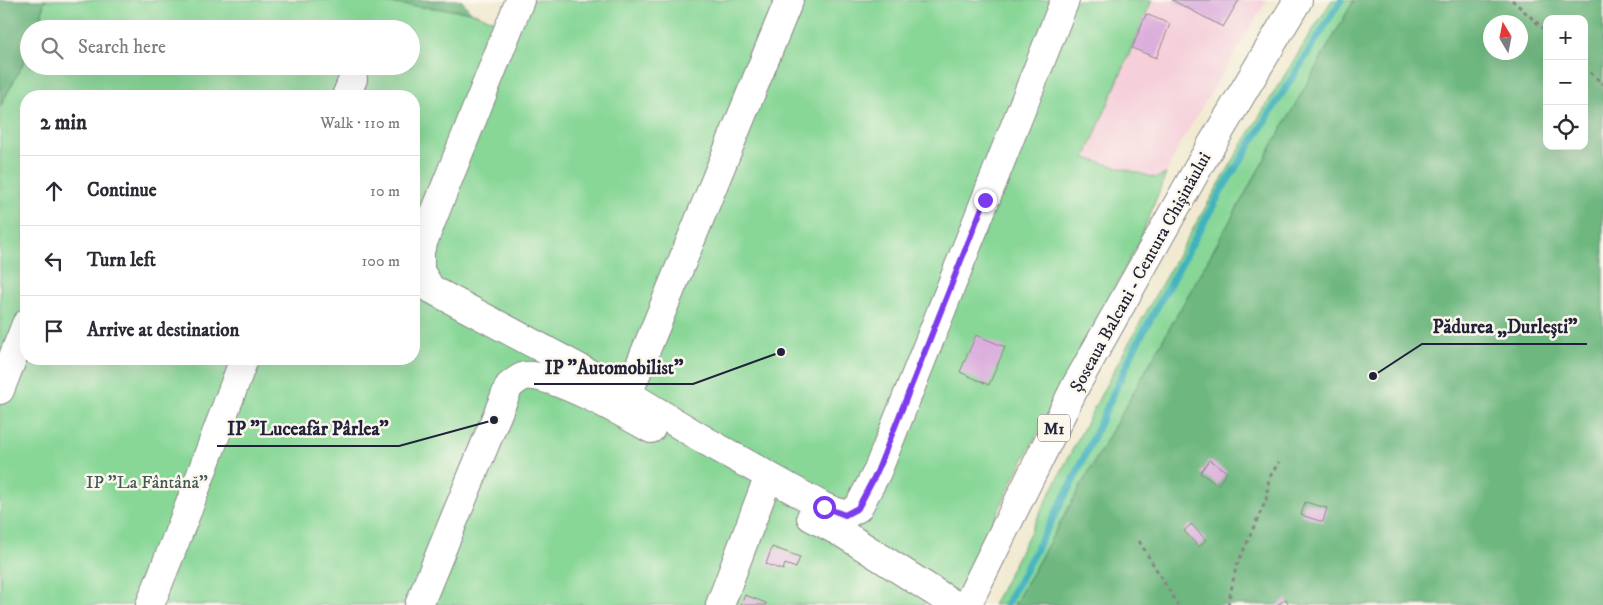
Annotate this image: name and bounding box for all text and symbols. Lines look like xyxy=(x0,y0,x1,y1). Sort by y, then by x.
north arrow xyxy=(1483,15,1528,60)
map controls xyxy=(1543,15,1588,150)
button: + xyxy=(1543,15,1588,60)
search box xyxy=(20,20,420,75)
icon: search xyxy=(38,34,66,62)
text: Search here xyxy=(78,36,166,59)
button: − xyxy=(1543,60,1588,105)
button: locate xyxy=(1543,105,1588,150)
text: 2 min xyxy=(40,110,87,136)
text: Walk · 110 m xyxy=(320,113,400,133)
street label: Șoseaua Balcani - Centura Chișinăului xyxy=(1066,149,1216,396)
icon: ahead xyxy=(40,177,68,205)
text: Continue xyxy=(87,179,157,202)
text: 10 m xyxy=(370,181,400,201)
route end xyxy=(974,189,997,212)
icon: left xyxy=(40,247,68,275)
text: Turn left xyxy=(87,249,156,272)
text: 100 m xyxy=(362,251,400,271)
callout: Pădurea „Durlești” xyxy=(1422,310,1587,344)
text: Pădurea „Durlești” xyxy=(1432,316,1578,339)
icon: arrive xyxy=(40,317,68,345)
text: Arrive at destination xyxy=(87,319,239,342)
callout: IP "Automobilist" xyxy=(534,350,693,384)
text: IP "Automobilist" xyxy=(545,357,684,380)
callout: IP "Luceafăr Pârlea" xyxy=(217,412,399,446)
road number: M1 xyxy=(1038,414,1070,442)
text: IP "Luceafăr Pârlea" xyxy=(227,418,389,441)
park label: IP "La Fântână" xyxy=(86,472,208,494)
route start xyxy=(813,496,836,519)

